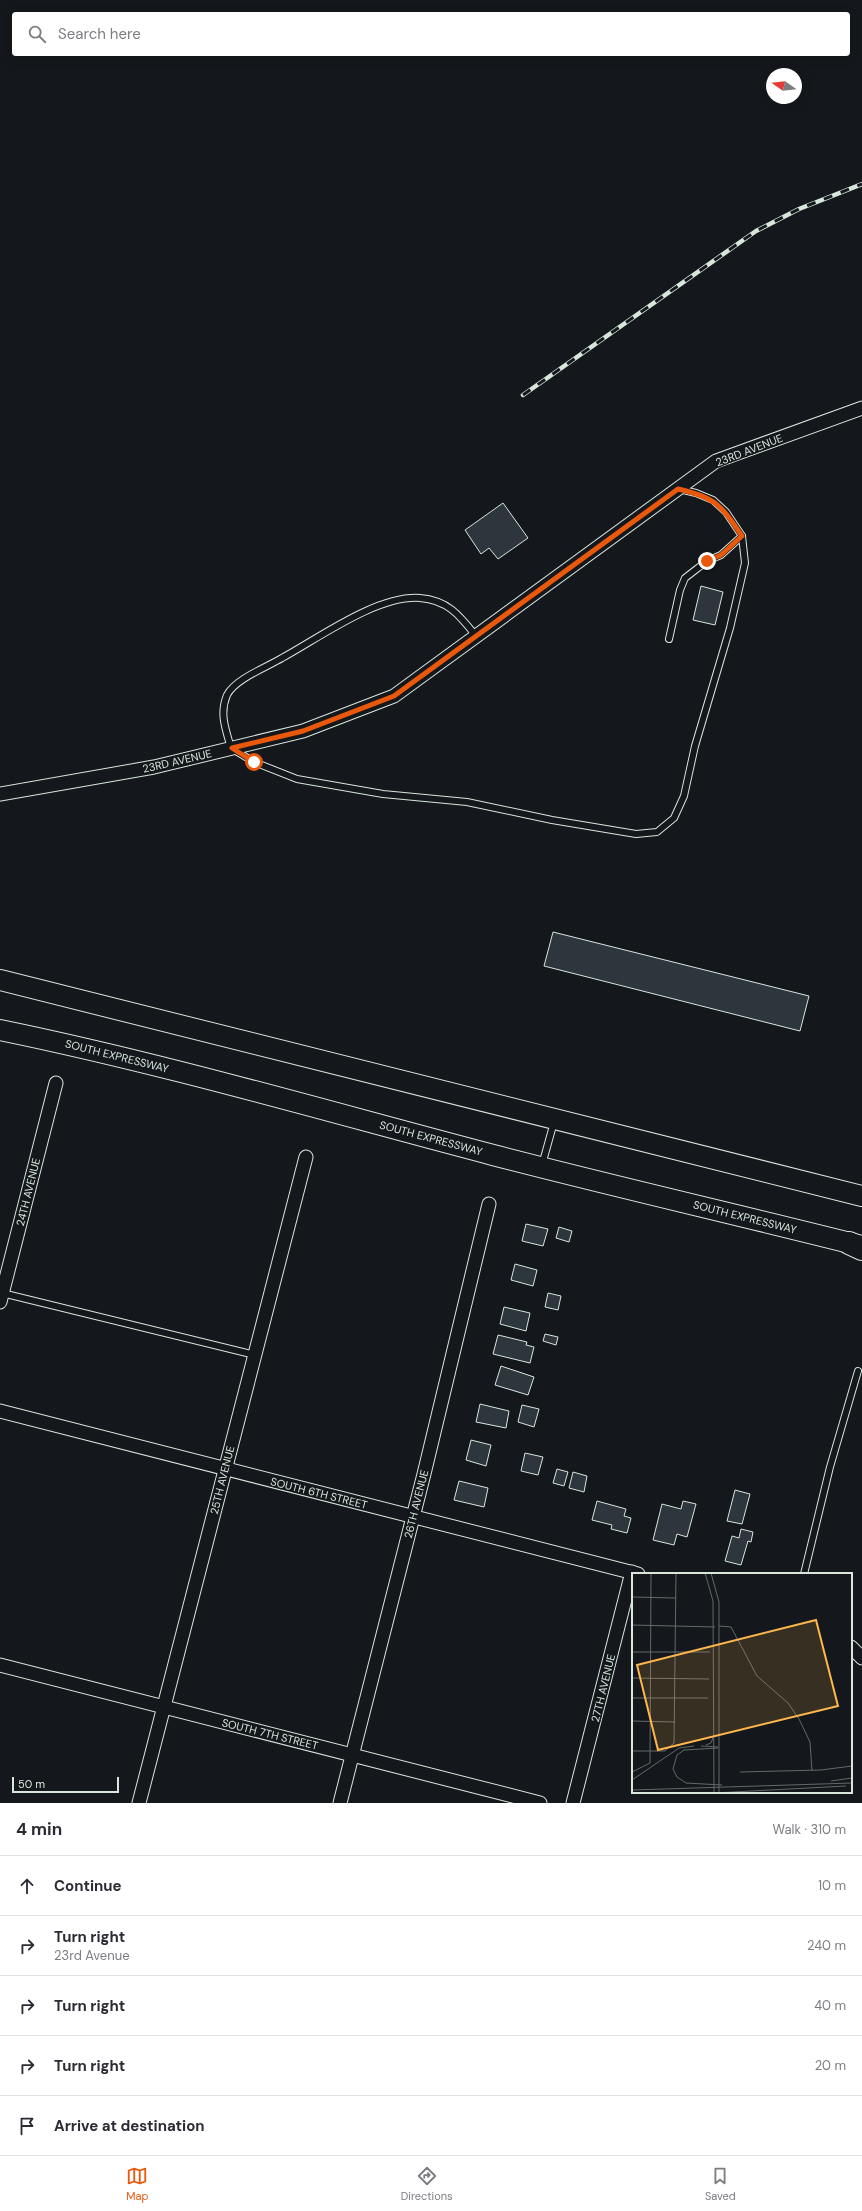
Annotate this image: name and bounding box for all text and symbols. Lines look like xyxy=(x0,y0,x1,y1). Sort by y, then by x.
search box xyxy=(12,12,850,56)
icon: search xyxy=(26,23,48,45)
text: Search here xyxy=(58,24,141,44)
north arrow xyxy=(766,68,802,104)
street label: 23RD AVENUE xyxy=(713,431,785,469)
route end xyxy=(698,552,716,570)
street label: 23RD AVENUE xyxy=(141,746,213,776)
route start xyxy=(245,753,263,771)
street label: SOUTH EXPRESSWAY xyxy=(64,1036,171,1076)
street label: SOUTH EXPRESSWAY xyxy=(378,1118,485,1159)
street label: 24TH AVENUE xyxy=(13,1156,43,1228)
street label: SOUTH EXPRESSWAY xyxy=(692,1197,799,1237)
street label: 25TH AVENUE xyxy=(207,1444,237,1516)
street label: 26TH AVENUE xyxy=(401,1468,431,1540)
street label: SOUTH 6TH STREET xyxy=(269,1474,369,1512)
inset map xyxy=(632,1573,852,1793)
street label: 27TH AVENUE xyxy=(588,1653,618,1723)
street label: SOUTH 7TH STREET xyxy=(220,1715,320,1753)
scale bar xyxy=(12,1775,119,1794)
text: 50 m xyxy=(18,1777,45,1791)
text: 4 min xyxy=(16,1818,62,1840)
text: Walk · 310 m xyxy=(773,1821,846,1838)
icon: ahead xyxy=(16,1875,38,1897)
text: Continue xyxy=(54,1876,122,1896)
text: 10 m xyxy=(818,1877,846,1894)
text: Turn right xyxy=(54,1927,125,1947)
icon: right xyxy=(16,1935,38,1957)
text: 240 m xyxy=(807,1937,846,1954)
text: 23rd Avenue xyxy=(54,1947,130,1964)
icon: right xyxy=(16,1995,38,2017)
text: Turn right xyxy=(54,1996,125,2016)
text: 40 m xyxy=(814,1997,846,2014)
icon: right xyxy=(16,2055,38,2077)
text: Turn right xyxy=(54,2056,125,2076)
text: 20 m xyxy=(815,2057,846,2074)
icon: arrive xyxy=(16,2115,38,2137)
text: Arrive at destination xyxy=(54,2116,205,2136)
tab: Map xyxy=(126,2165,148,2203)
tab: Directions xyxy=(401,2165,453,2203)
tab: Saved xyxy=(705,2165,736,2203)

